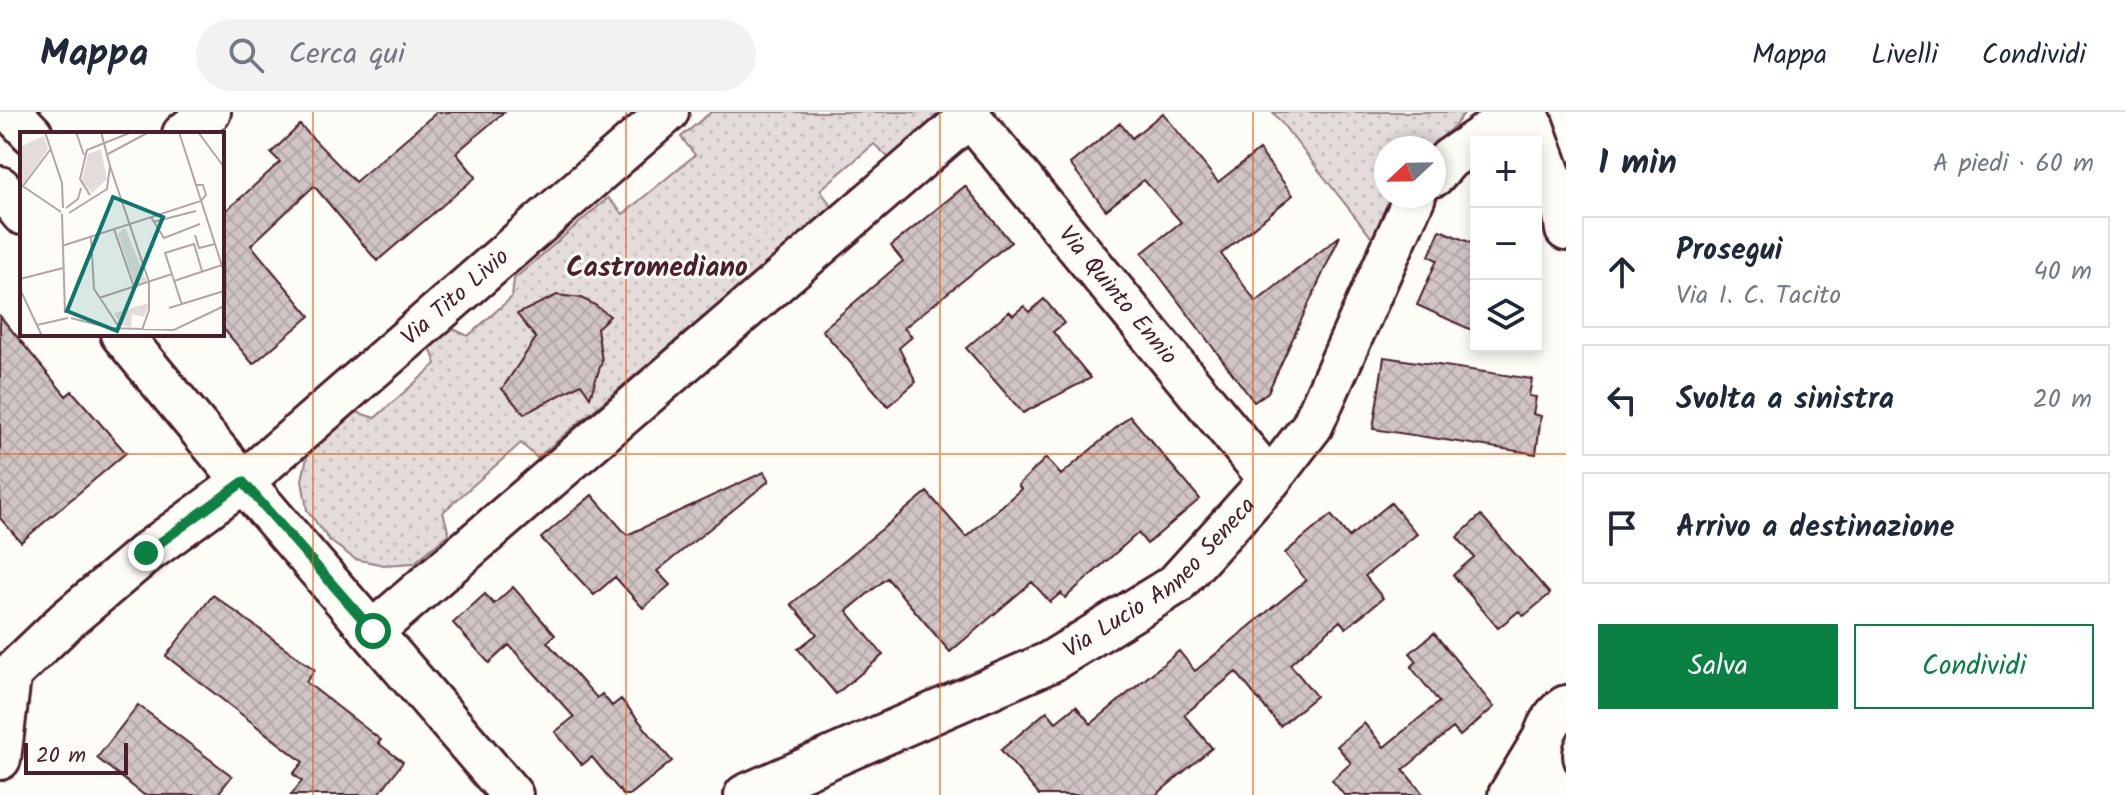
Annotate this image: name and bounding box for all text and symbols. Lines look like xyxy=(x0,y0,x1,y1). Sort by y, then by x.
search box xyxy=(196,19,756,91)
text: Mappa xyxy=(40,25,148,85)
text: Cerca qui xyxy=(288,31,405,79)
icon: search xyxy=(224,33,268,77)
text: Mappa xyxy=(1752,33,1827,78)
text: Livelli xyxy=(1871,33,1938,78)
text: Condividi xyxy=(1982,33,2086,78)
inset map xyxy=(20,132,224,336)
north arrow xyxy=(1374,136,1446,208)
map controls xyxy=(1470,136,1542,352)
button: + xyxy=(1470,136,1542,208)
text: 1 min xyxy=(1598,137,1677,191)
text: A piedi · 60 m xyxy=(1933,143,2094,185)
button: − xyxy=(1470,208,1542,280)
street label: Via Quinto Ennio xyxy=(1048,217,1187,374)
text: Prosegui xyxy=(1676,227,1782,275)
street label: Via Tito Livio xyxy=(392,239,519,356)
district label: Castromediano xyxy=(566,246,748,291)
icon: ahead xyxy=(1600,250,1644,294)
text: 40 m xyxy=(2034,251,2092,293)
text: Via I. C. Tacito xyxy=(1676,275,1841,317)
button: layers xyxy=(1470,280,1542,352)
text: Svolta a sinistra xyxy=(1676,376,1894,424)
icon: left xyxy=(1600,378,1644,422)
text: 20 m xyxy=(2033,379,2092,421)
street label: Via Lucio Anneo Seneca xyxy=(1055,488,1265,669)
text: Arrivo a destinazione xyxy=(1676,504,1954,552)
icon: arrive xyxy=(1600,506,1644,550)
route end xyxy=(128,535,164,571)
route start xyxy=(355,613,391,649)
button: Salva xyxy=(1598,624,1838,709)
button: Condividi xyxy=(1854,624,2094,709)
scale bar xyxy=(24,739,128,775)
text: 20 m xyxy=(36,739,86,774)

